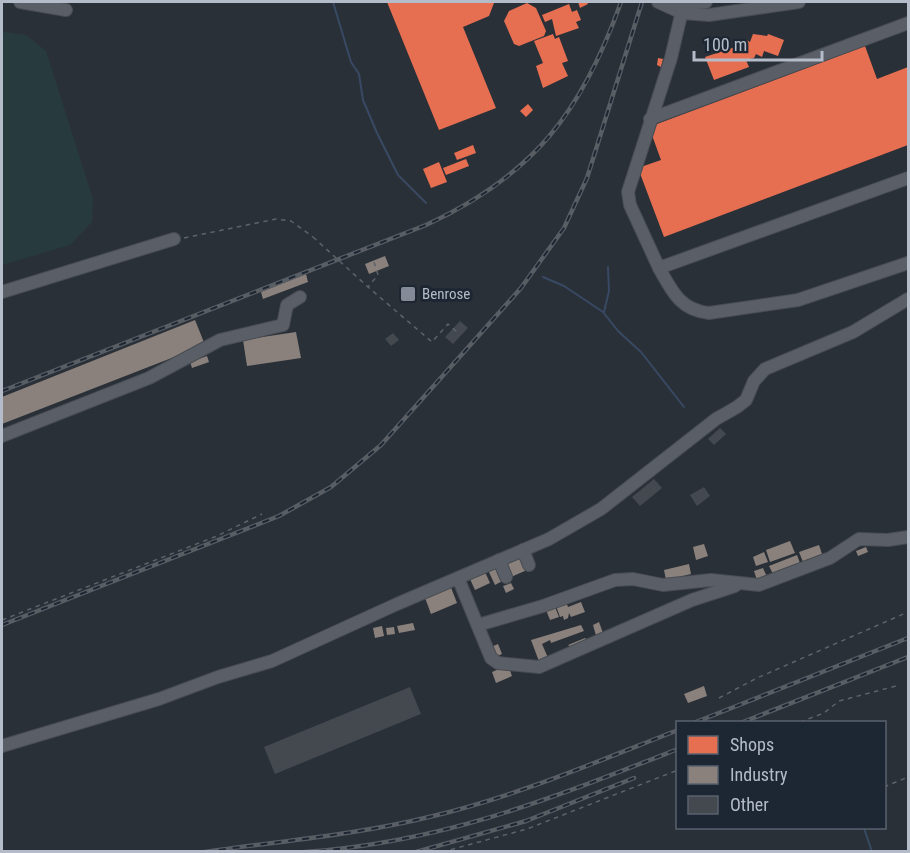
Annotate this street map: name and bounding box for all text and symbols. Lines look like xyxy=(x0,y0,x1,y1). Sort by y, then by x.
scale bar xyxy=(694,24,822,62)
text: 100 m xyxy=(703,34,747,55)
marker: Benrose xyxy=(399,285,417,303)
place label: Benrose xyxy=(422,285,470,303)
legend xyxy=(676,721,886,829)
text: Shops xyxy=(730,734,774,755)
text: Industry xyxy=(730,764,788,785)
text: Other xyxy=(730,794,769,815)

